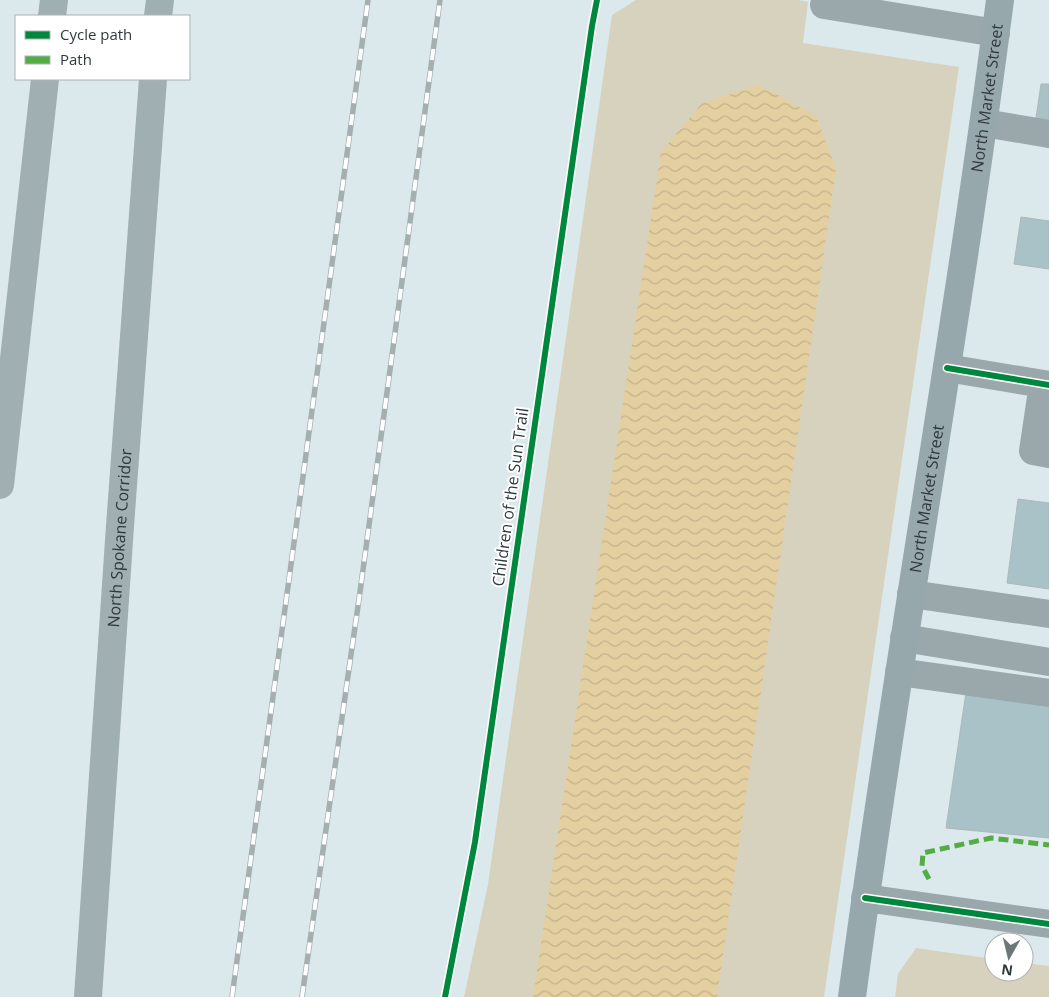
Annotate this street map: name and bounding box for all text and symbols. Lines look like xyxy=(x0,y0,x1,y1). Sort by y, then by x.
legend xyxy=(15,15,190,80)
street label: North Market Street xyxy=(965,22,1008,174)
text: Cycle path xyxy=(60,24,132,44)
text: Path xyxy=(60,49,92,69)
street label: Children of the Sun Trail xyxy=(487,406,533,588)
street label: North Market Street xyxy=(904,423,949,574)
street label: North Spokane Corridor xyxy=(102,447,137,628)
north arrow xyxy=(984,932,1034,982)
text: N xyxy=(1000,960,1014,981)

